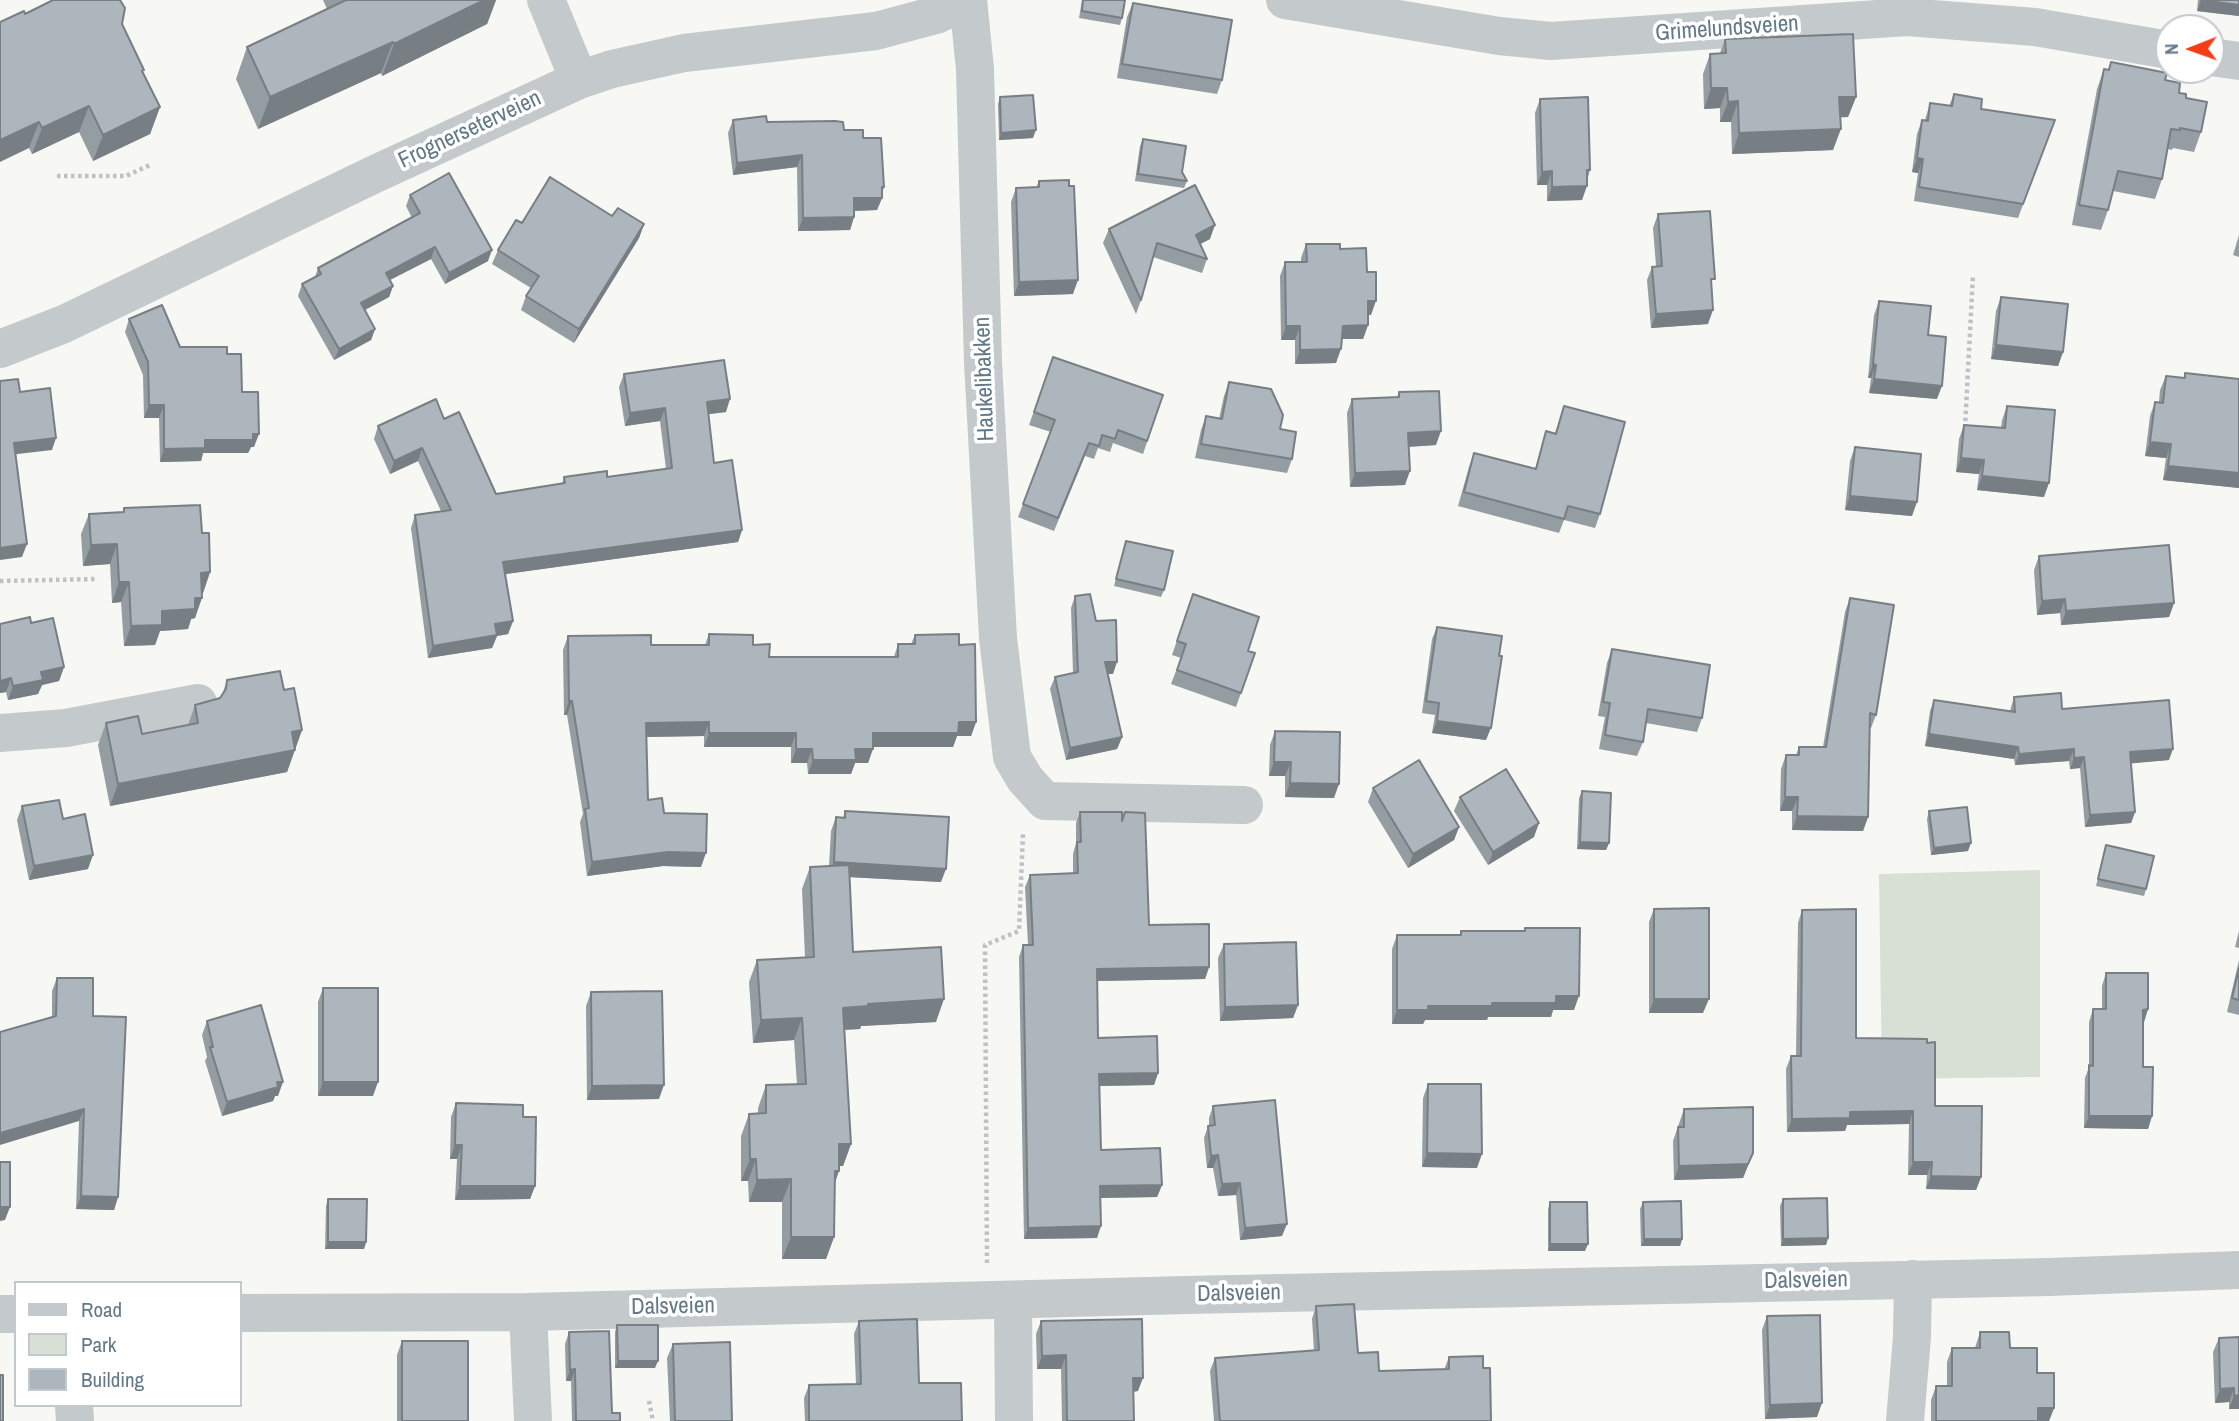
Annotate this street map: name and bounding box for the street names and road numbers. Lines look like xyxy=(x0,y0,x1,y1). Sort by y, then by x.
street label: Grimelundsveien xyxy=(1654,10,1800,48)
street label: Frognerseterveien xyxy=(394,85,546,175)
street label: Haukelibakken xyxy=(969,316,1001,442)
street label: Dalsveien xyxy=(1764,1266,1848,1296)
street label: Dalsveien xyxy=(1197,1279,1281,1309)
street label: Dalsveien xyxy=(631,1292,715,1322)

